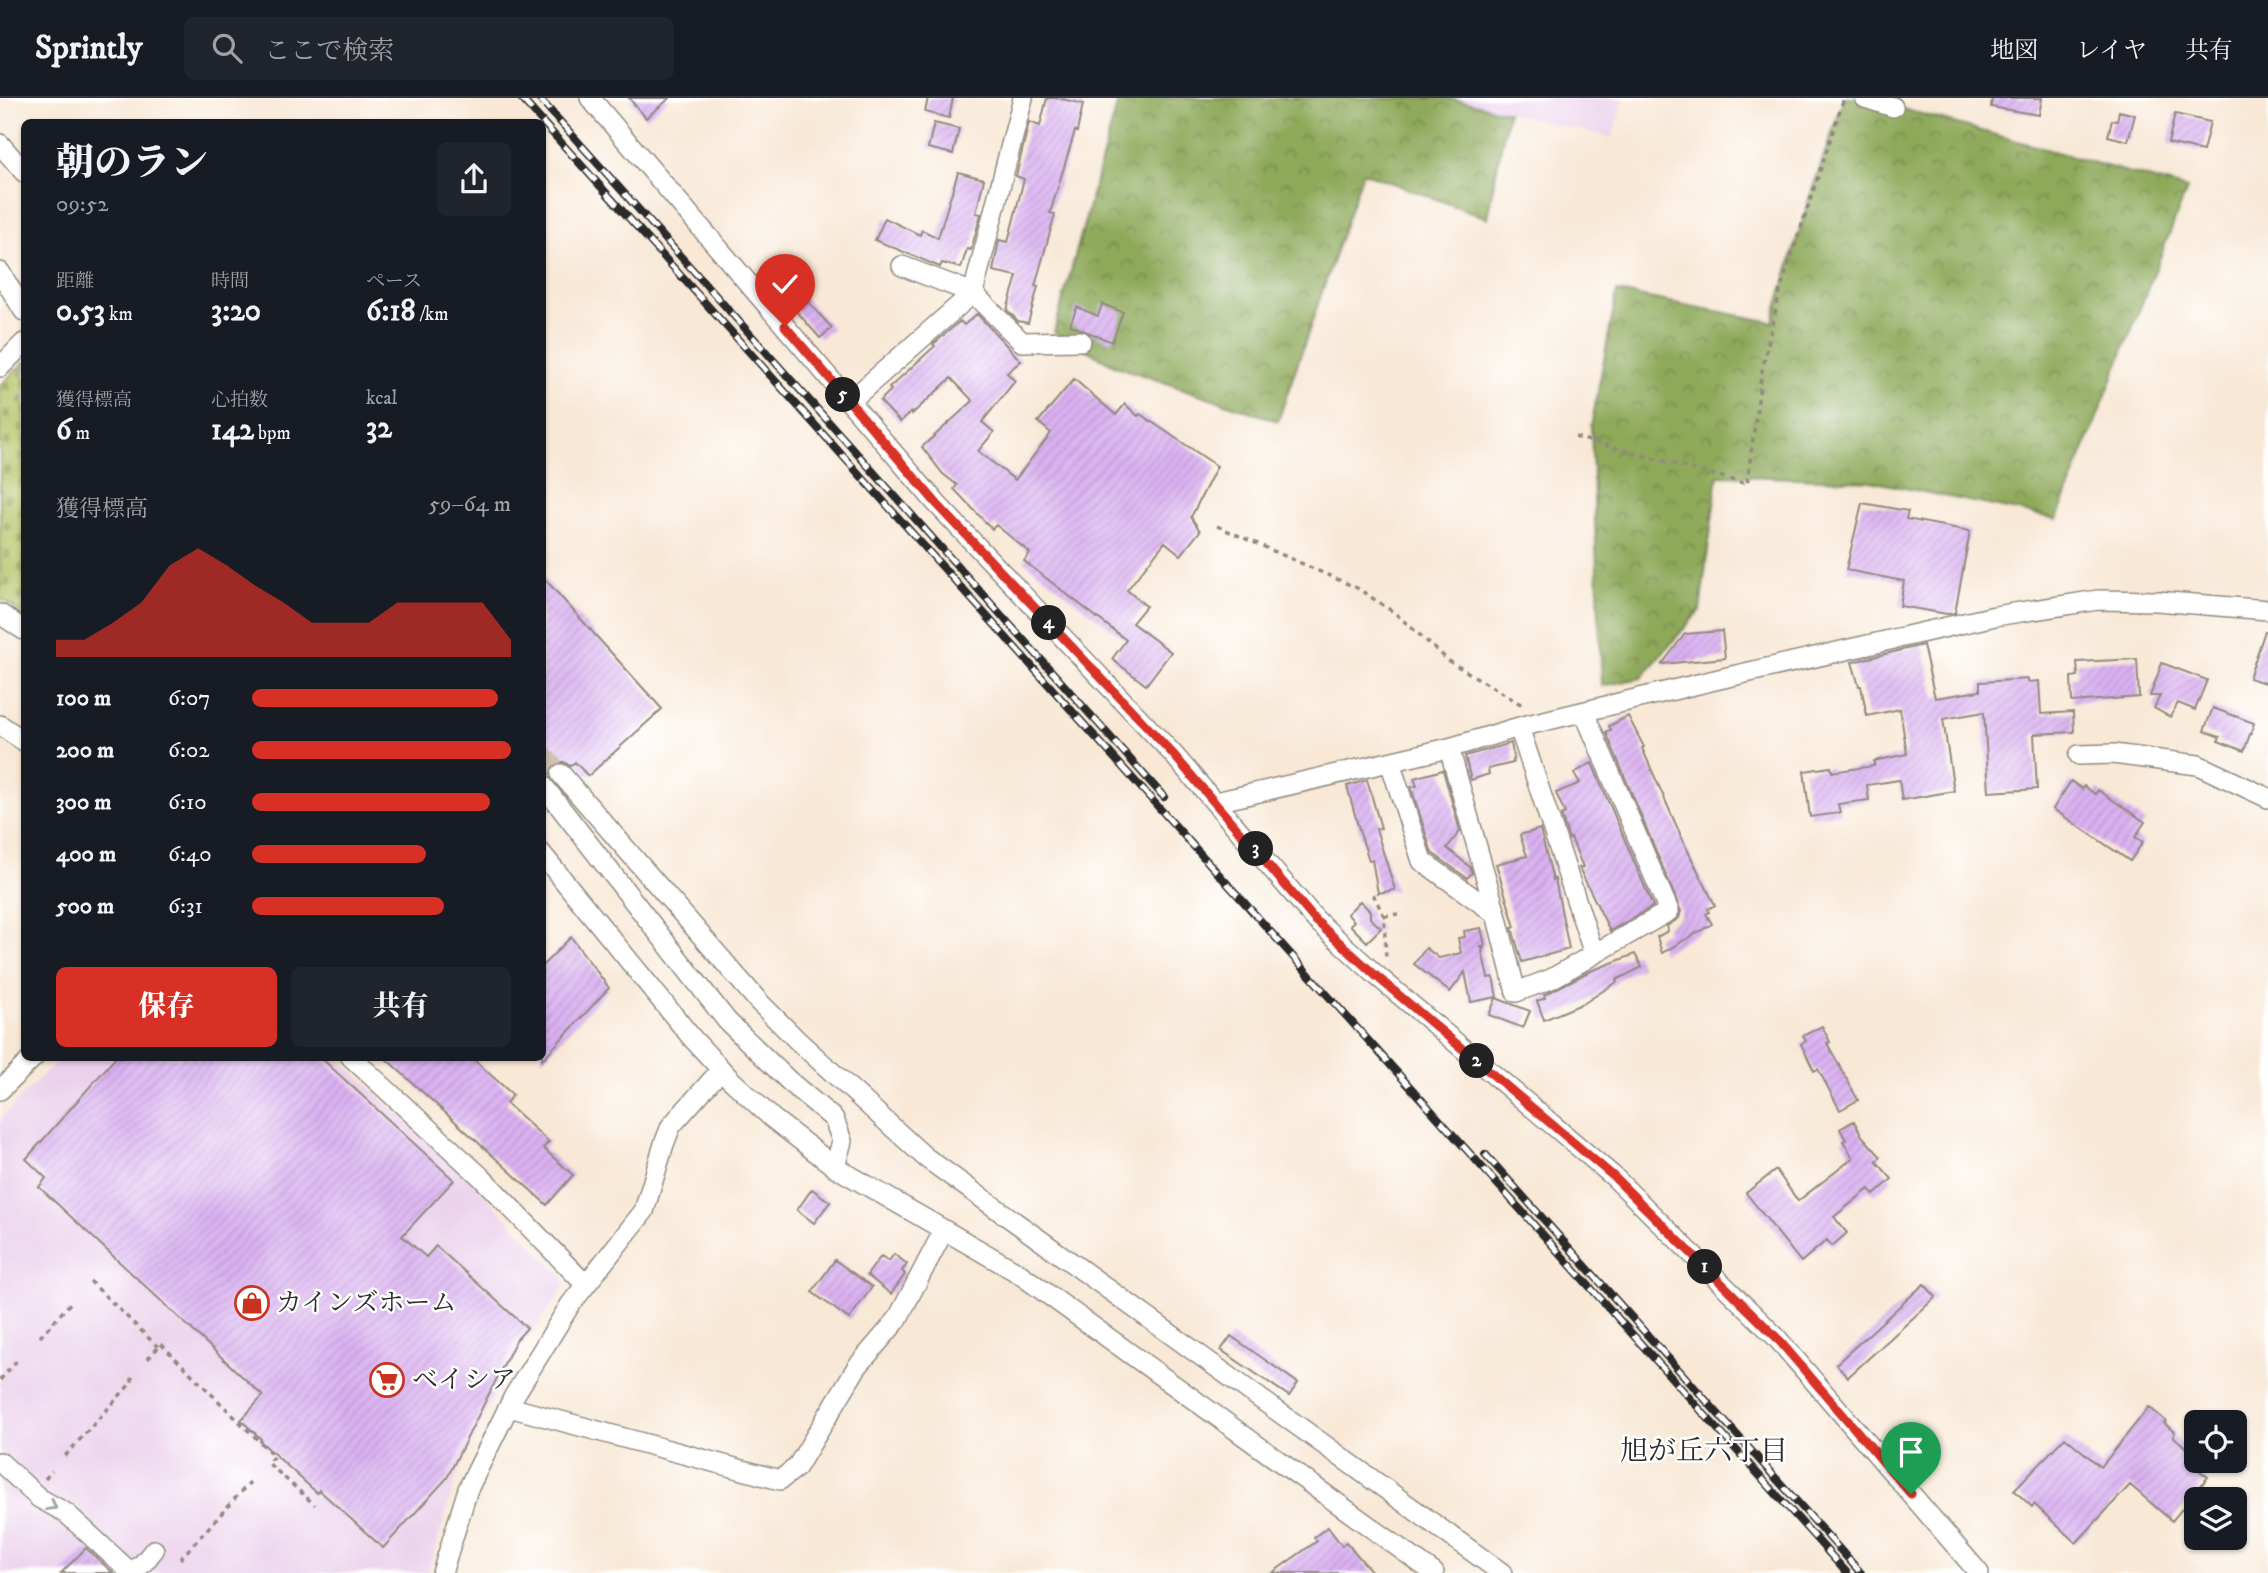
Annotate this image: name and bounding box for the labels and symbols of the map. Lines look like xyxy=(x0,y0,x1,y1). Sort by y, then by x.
pin xyxy=(755,254,815,326)
pin: 5 xyxy=(826,378,860,412)
pin: 4 xyxy=(1032,606,1066,640)
pin: 3 xyxy=(1238,832,1274,866)
pin: 2 xyxy=(1460,1044,1494,1079)
pin: 1 xyxy=(1688,1250,1722,1284)
shop icon: カインズホーム xyxy=(233,1284,271,1322)
place label: カインズホーム xyxy=(276,1287,456,1320)
supermarket icon: ベイシア xyxy=(368,1361,406,1399)
place label: ベイシア xyxy=(412,1364,516,1397)
pin xyxy=(1881,1422,1941,1494)
district label: 旭が丘六丁目 xyxy=(1620,1434,1788,1469)
one-way arrow xyxy=(45,1497,57,1511)

